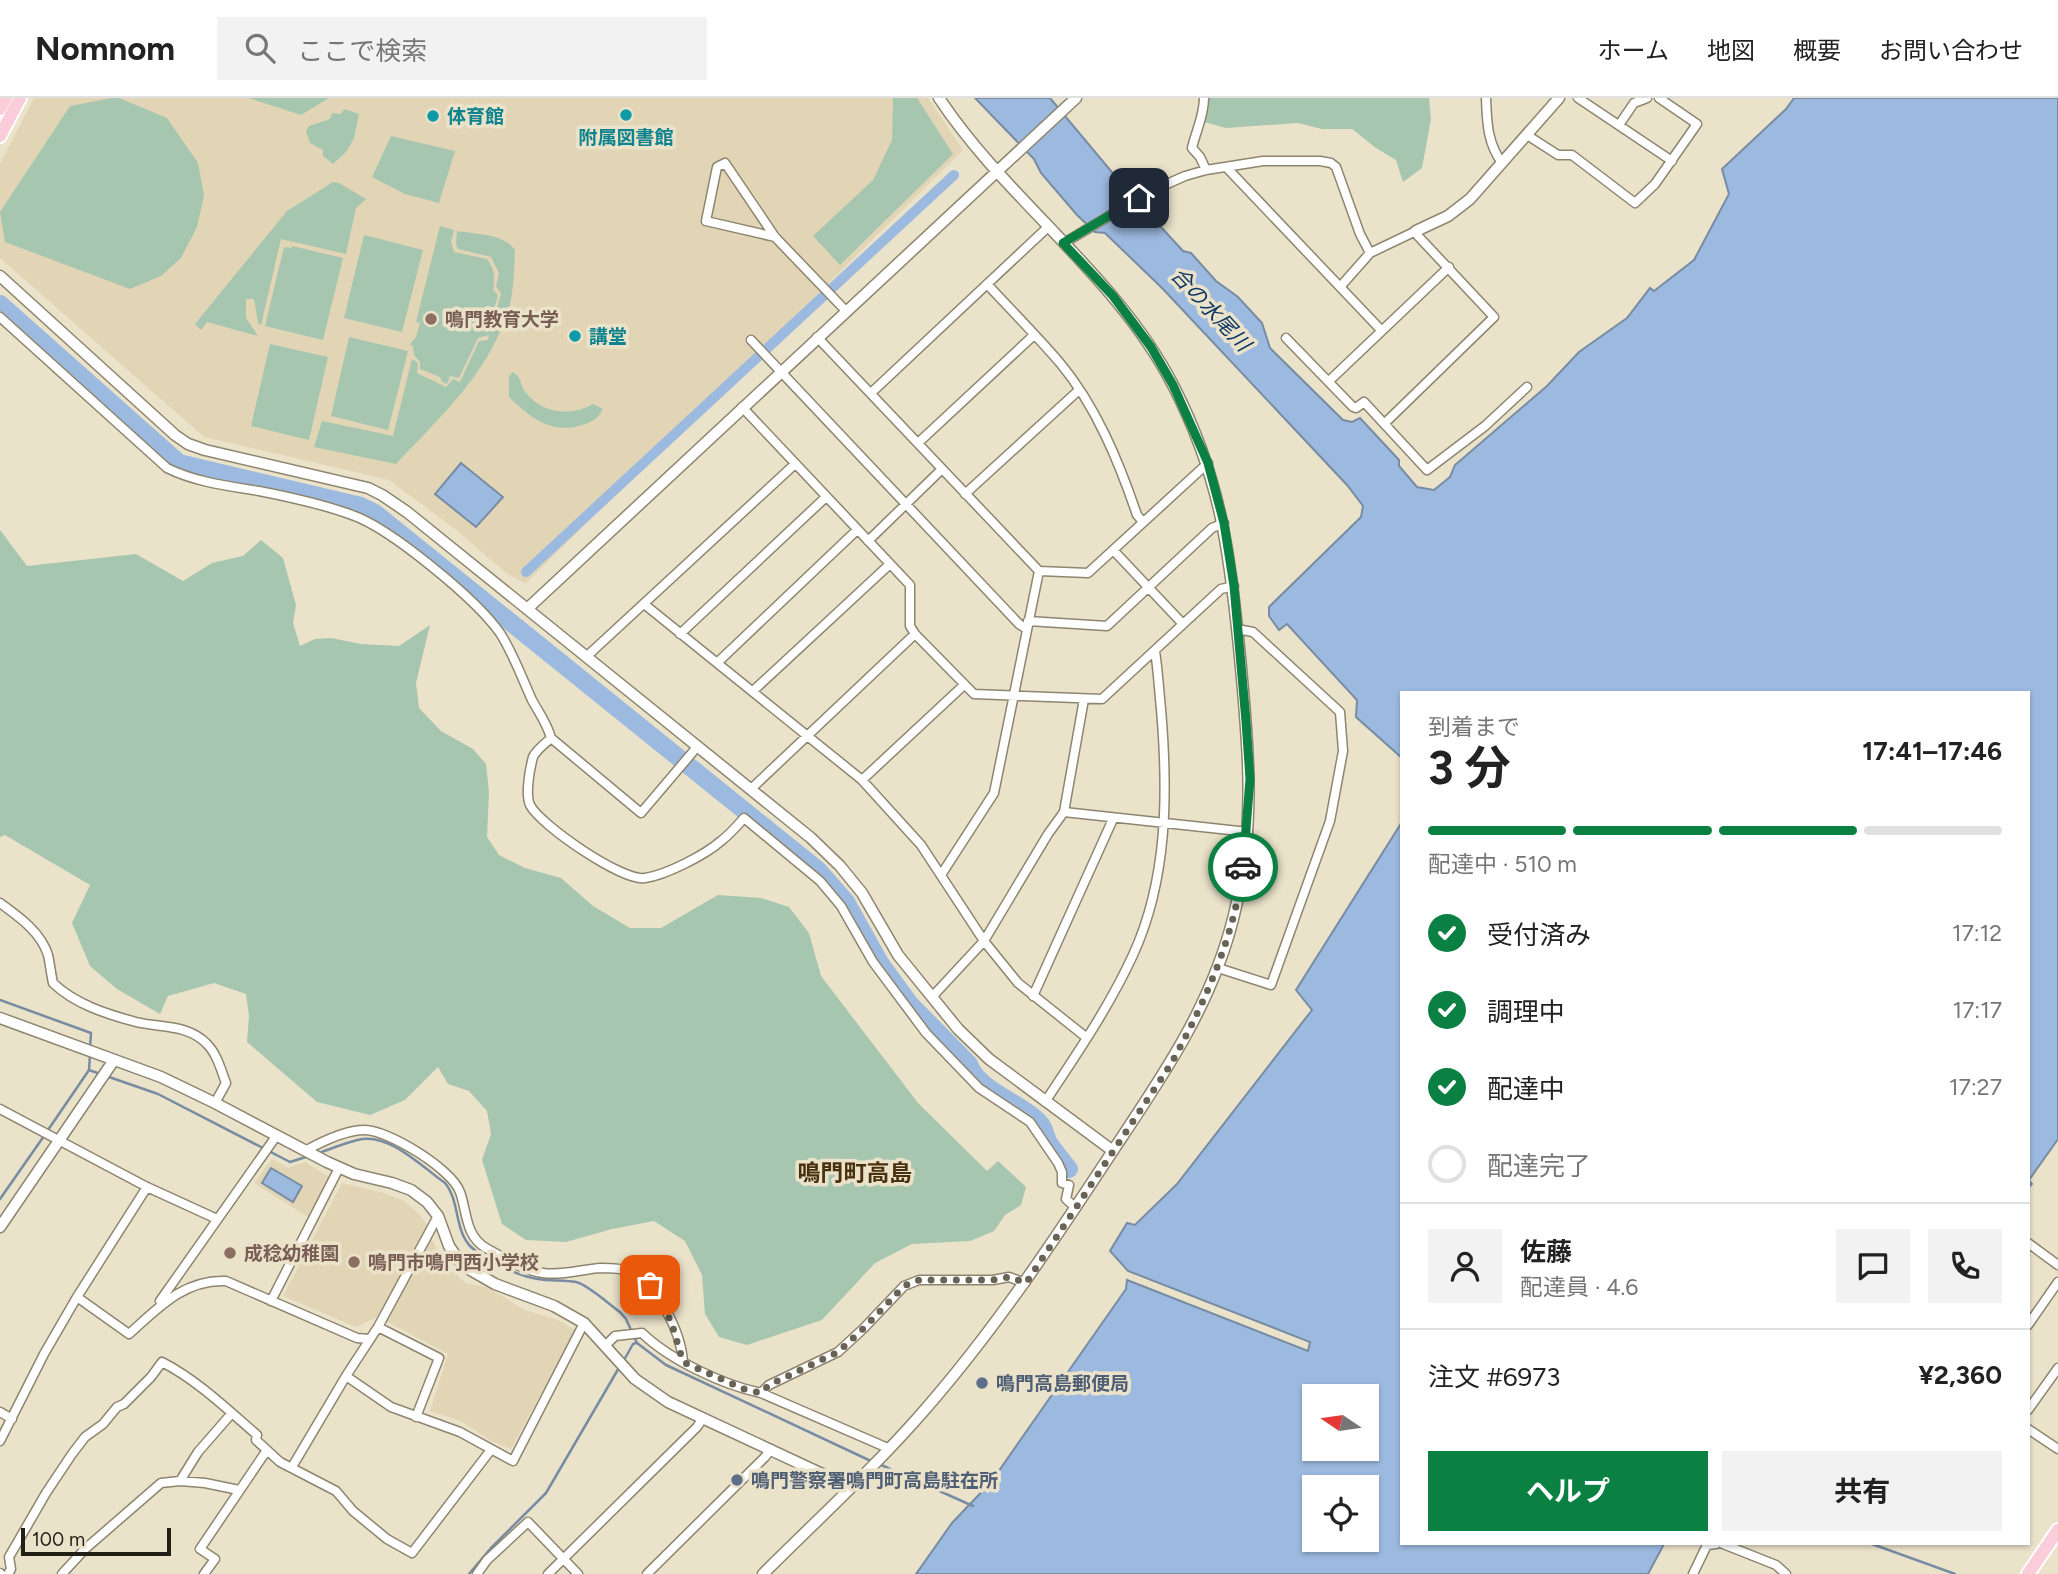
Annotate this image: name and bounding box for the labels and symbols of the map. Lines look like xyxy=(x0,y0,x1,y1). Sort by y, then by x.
place label: 体育館 xyxy=(447,105,504,128)
marker: 附属図書館 xyxy=(618,107,634,123)
marker: 体育館 xyxy=(425,108,441,124)
place label: 附属図書館 xyxy=(578,126,674,149)
pin xyxy=(1109,168,1169,228)
water label: 合の水尾川 xyxy=(1166,262,1257,357)
place label: 鳴門教育大学 xyxy=(445,308,559,331)
marker: 鳴門教育大学 xyxy=(423,311,439,327)
place label: 講堂 xyxy=(589,325,627,348)
marker: 講堂 xyxy=(567,328,583,344)
courier xyxy=(1208,832,1278,902)
district label: 鳴門町高島 xyxy=(798,1159,913,1187)
place label: 成稔幼稚園 xyxy=(244,1242,339,1265)
marker: 成稔幼稚園 xyxy=(222,1245,238,1261)
place label: 鳴門市鳴門西小学校 xyxy=(368,1251,539,1274)
marker: 鳴門市鳴門西小学校 xyxy=(346,1254,362,1270)
pin xyxy=(620,1255,680,1315)
place label: 鳴門高島郵便局 xyxy=(996,1372,1129,1395)
marker: 鳴門高島郵便局 xyxy=(974,1375,990,1391)
north arrow xyxy=(1302,1384,1379,1461)
place label: 鳴門警察署鳴門町高島駐在所 xyxy=(751,1469,998,1492)
marker: 鳴門警察署鳴門町高島駐在所 xyxy=(729,1472,745,1488)
scale bar xyxy=(21,1525,172,1557)

